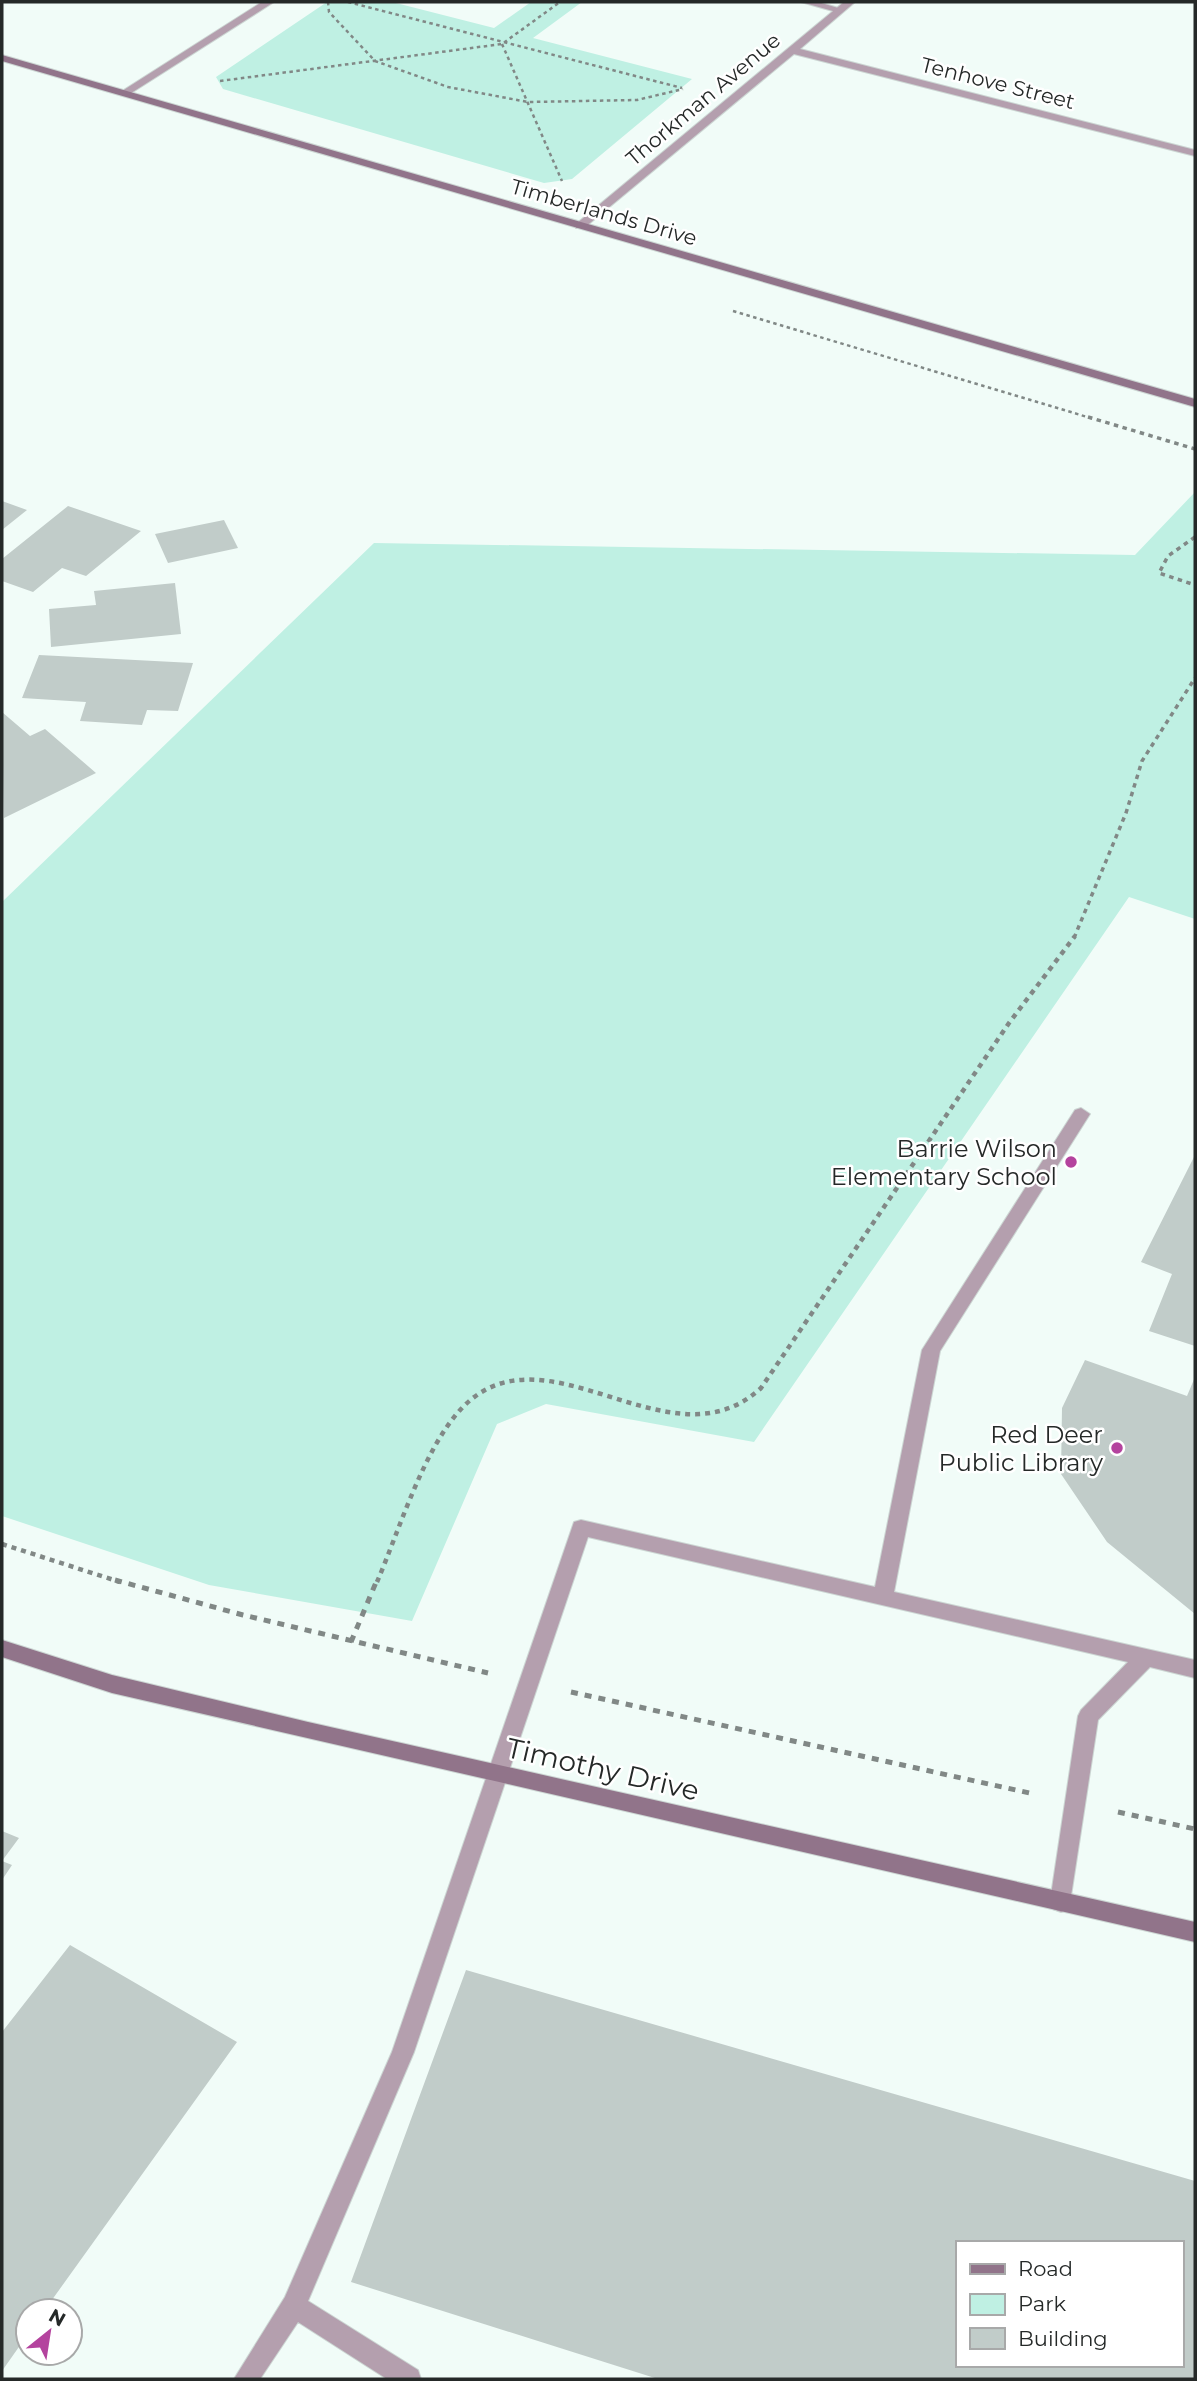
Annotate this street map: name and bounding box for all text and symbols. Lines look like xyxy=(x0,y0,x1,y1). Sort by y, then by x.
street label: Thorkman Avenue xyxy=(621,27,785,171)
street label: Tenhove Street xyxy=(919,52,1077,114)
street label: Timberlands Drive xyxy=(508,173,700,251)
place label: Barrie Wilson Elementary School xyxy=(831,1134,1057,1191)
marker: Barrie Wilson Elementary School xyxy=(1063,1154,1079,1170)
place label: Red Deer Public Library xyxy=(939,1420,1103,1477)
marker: Red Deer Public Library xyxy=(1109,1440,1125,1456)
street label: Timothy Drive xyxy=(503,1730,703,1808)
legend xyxy=(956,2241,1183,2367)
text: Road xyxy=(1018,2256,1073,2281)
text: Park xyxy=(1018,2291,1066,2316)
north arrow xyxy=(14,2297,84,2367)
text: N xyxy=(45,2304,70,2332)
text: Building xyxy=(1018,2326,1108,2351)

